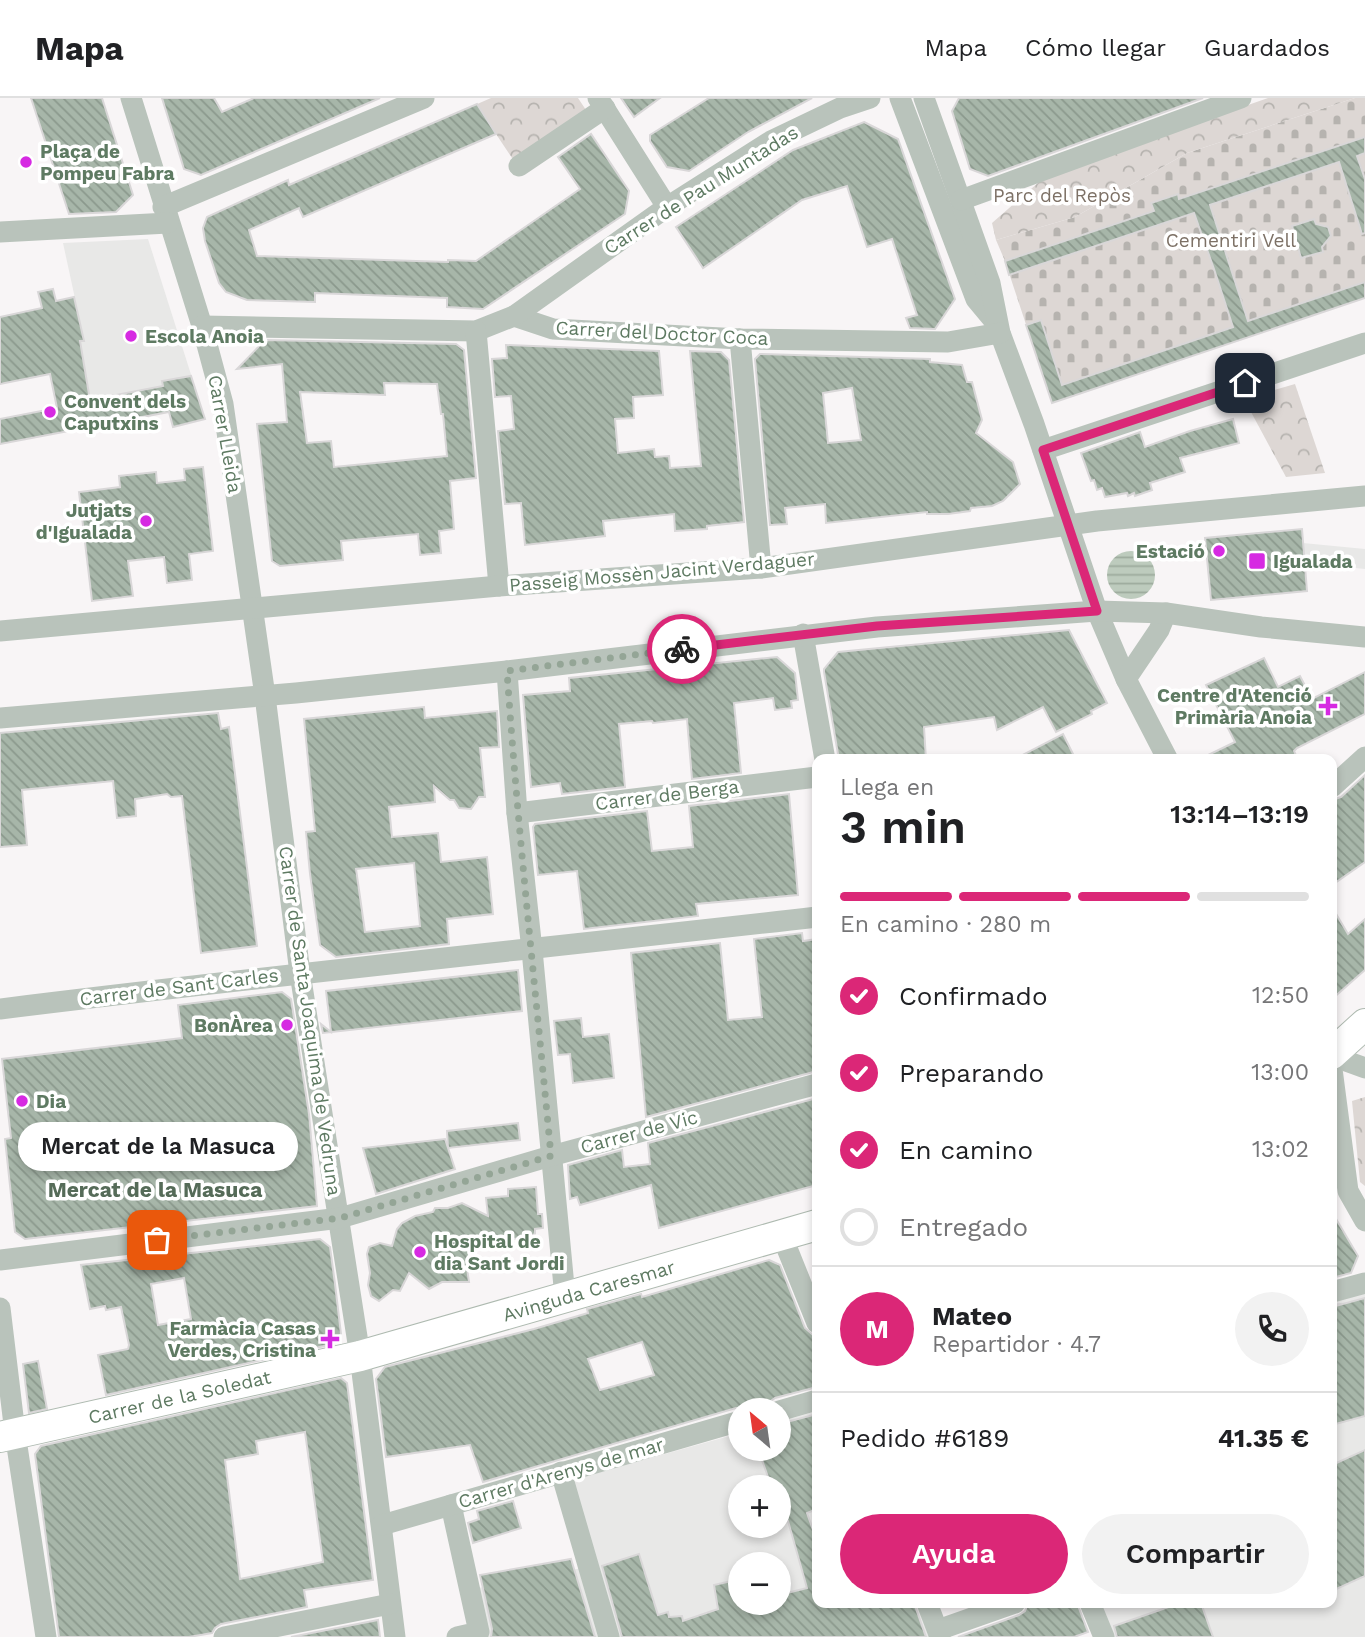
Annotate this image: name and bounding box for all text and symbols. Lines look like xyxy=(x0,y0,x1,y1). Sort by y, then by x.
text: Mapa xyxy=(35,29,124,68)
text: Mapa xyxy=(925,34,987,62)
text: Cómo llegar xyxy=(1025,34,1166,62)
text: Guardados xyxy=(1204,34,1330,62)
street label: Carrer de Pau Muntadas xyxy=(600,121,802,259)
place label: Plaça de Pompeu Fabra xyxy=(40,140,175,185)
marker: Plaça de Pompeu Fabra xyxy=(18,154,34,170)
park label: Parc del Repòs xyxy=(993,184,1131,207)
park label: Cementiri Vell xyxy=(1166,229,1296,252)
street label: Carrer del Doctor Coca xyxy=(555,316,769,350)
place label: Escola Anoia xyxy=(145,325,264,348)
marker: Escola Anoia xyxy=(123,328,139,344)
pin xyxy=(1215,353,1275,413)
icon: home xyxy=(1226,364,1264,402)
street label: Carrer Lleida xyxy=(203,373,247,495)
place label: Convent dels Caputxins xyxy=(64,390,186,435)
marker: Convent dels Caputxins xyxy=(42,404,58,420)
place label: Jutjats d'Igualada xyxy=(36,499,132,544)
marker: Jutjats d'Igualada xyxy=(138,513,154,529)
place label: Estació xyxy=(1136,540,1205,563)
marker: Estació xyxy=(1211,543,1227,559)
street label: Passeig Mossèn Jacint Verdaguer xyxy=(508,547,816,597)
place label: Igualada xyxy=(1273,550,1353,573)
marker: Igualada xyxy=(1247,551,1267,571)
courier xyxy=(647,614,717,684)
icon: bike xyxy=(663,630,701,668)
place label: Centre d'Atenció Primària Anoia xyxy=(1157,684,1312,729)
marker: Centre d'Atenció Primària Anoia xyxy=(1318,696,1338,716)
text: Llega en xyxy=(840,774,934,801)
street label: Carrer de Berga xyxy=(594,775,740,815)
text: 13:14–13:19 xyxy=(1170,799,1309,829)
text: 3 min xyxy=(840,800,966,854)
street label: Carrer de Santa Joaquima de Vedruna xyxy=(274,845,346,1198)
text: En camino · 280 m xyxy=(840,911,1051,938)
street label: Carrer de Sant Carles xyxy=(78,963,280,1011)
icon: check xyxy=(840,977,878,1015)
text: Confirmado xyxy=(899,981,1048,1011)
text: 12:50 xyxy=(1252,982,1309,1009)
place label: BonÀrea xyxy=(194,1014,273,1037)
marker: BonÀrea xyxy=(279,1017,295,1033)
icon: check xyxy=(840,1054,878,1092)
text: Preparando xyxy=(899,1058,1044,1088)
text: 13:00 xyxy=(1251,1059,1309,1086)
place label: Dia xyxy=(36,1090,66,1113)
marker: Dia xyxy=(14,1093,30,1109)
street label: Carrer de Vic xyxy=(578,1105,700,1159)
callout: Mercat de la Masuca xyxy=(17,1121,297,1170)
icon: check xyxy=(840,1131,878,1169)
text: Mercat de la Masuca xyxy=(41,1133,275,1160)
text: En camino xyxy=(899,1135,1033,1165)
text: 13:02 xyxy=(1252,1136,1309,1163)
district label: Mercat de la Masuca xyxy=(48,1177,263,1202)
pin xyxy=(127,1210,187,1270)
text: Entregado xyxy=(899,1212,1028,1242)
icon: bag xyxy=(138,1221,176,1259)
place label: Hospital de dia Sant Jordi xyxy=(434,1230,565,1275)
marker: Hospital de dia Sant Jordi xyxy=(412,1244,428,1260)
street label: Avinguda Caresmar xyxy=(500,1255,678,1326)
button: phone xyxy=(1235,1292,1309,1366)
text: Mateo xyxy=(932,1301,1012,1331)
text: M xyxy=(865,1314,889,1344)
place label: Farmàcia Casas Verdes, Cristina xyxy=(168,1317,316,1362)
marker: Farmàcia Casas Verdes, Cristina xyxy=(322,1331,338,1347)
text: Repartidor · 4.7 xyxy=(932,1331,1101,1358)
street label: Carrer de la Soledat xyxy=(86,1365,273,1428)
north arrow xyxy=(728,1398,791,1461)
map controls xyxy=(728,1398,791,1615)
text: Pedido #6189 xyxy=(840,1423,1009,1453)
text: 41.35 € xyxy=(1218,1423,1309,1453)
street label: Carrer d'Arenys de mar xyxy=(456,1433,667,1513)
button: + xyxy=(728,1475,791,1538)
button: Ayuda xyxy=(840,1514,1068,1594)
button: Compartir xyxy=(1082,1514,1309,1594)
button: − xyxy=(728,1552,791,1615)

